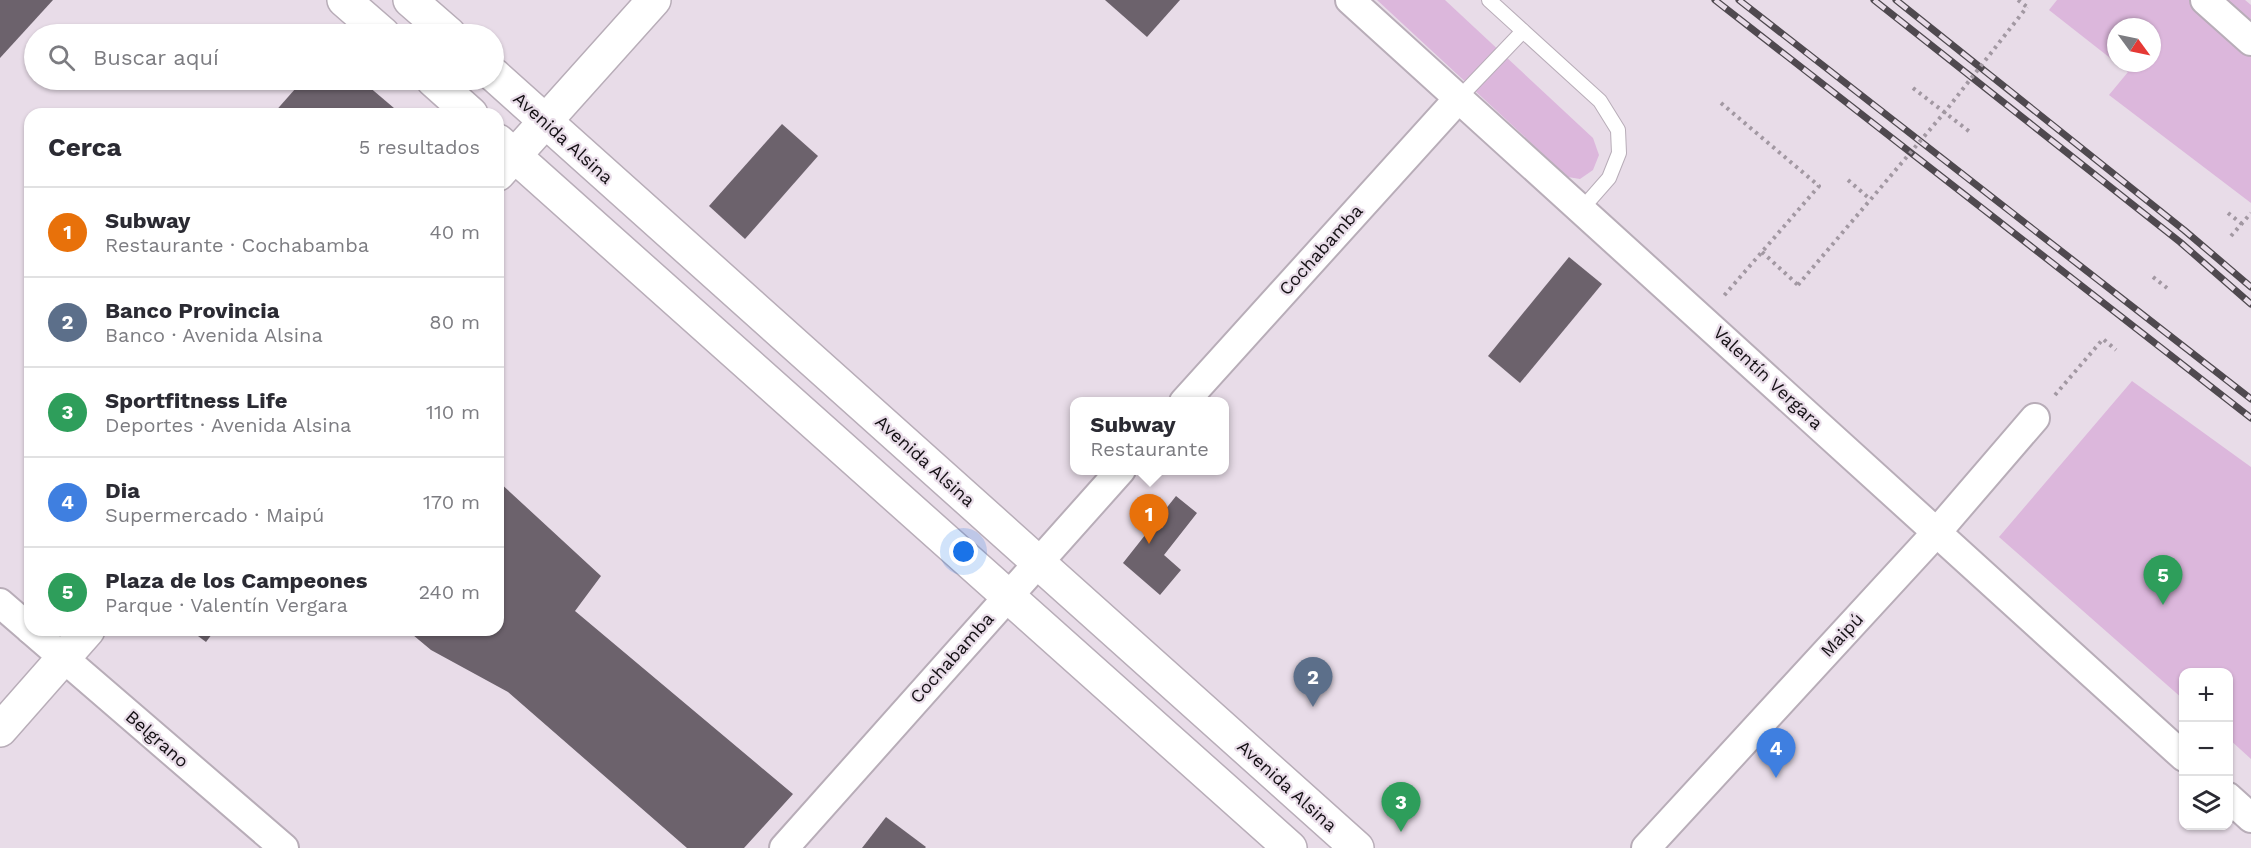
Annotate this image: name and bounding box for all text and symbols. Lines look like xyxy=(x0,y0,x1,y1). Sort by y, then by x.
north arrow xyxy=(2107,18,2161,72)
search box xyxy=(24,24,504,90)
icon: search xyxy=(45,41,78,74)
text: Buscar aquí xyxy=(93,45,219,70)
street label: Avenida Alsina xyxy=(509,88,617,188)
text: Cerca xyxy=(48,132,122,162)
text: 5 resultados xyxy=(359,135,480,159)
street label: Cochabamba xyxy=(1274,200,1367,299)
text: Subway xyxy=(105,208,190,233)
text: 1 xyxy=(63,220,72,244)
text: 40 m xyxy=(429,220,480,244)
text: Restaurante · Cochabamba xyxy=(105,233,369,257)
text: Banco Provincia xyxy=(105,298,279,323)
text: 2 xyxy=(62,310,73,334)
text: 80 m xyxy=(429,310,480,334)
street label: Valentín Vergara xyxy=(1709,322,1827,434)
text: Banco · Avenida Alsina xyxy=(105,323,323,347)
text: Sportfitness Life xyxy=(105,388,287,413)
popup xyxy=(1070,397,1229,475)
text: 3 xyxy=(62,400,73,424)
text: 110 m xyxy=(426,400,480,424)
street label: Avenida Alsina xyxy=(871,411,979,511)
text: Subway xyxy=(1090,412,1176,437)
text: Deportes · Avenida Alsina xyxy=(105,413,351,437)
text: Restaurante xyxy=(1090,437,1209,461)
text: Dia xyxy=(105,478,140,503)
text: 4 xyxy=(61,490,74,514)
text: 170 m xyxy=(423,490,480,514)
pin: 1 xyxy=(1130,494,1168,544)
text: Supermercado · Maipú xyxy=(105,503,324,527)
your location xyxy=(949,537,978,566)
pin: 5 xyxy=(2144,556,2182,605)
text: Plaza de los Campeones xyxy=(105,568,367,593)
text: 5 xyxy=(62,580,73,604)
text: 240 m xyxy=(418,580,480,604)
text: Parque · Valentín Vergara xyxy=(105,593,348,617)
street label: Cochabamba xyxy=(905,608,998,707)
street label: Maipú xyxy=(1816,608,1867,661)
pin: 2 xyxy=(1294,658,1332,707)
map controls xyxy=(2179,668,2233,830)
button: + xyxy=(2179,668,2233,722)
street label: Belgrano xyxy=(122,706,193,772)
button: − xyxy=(2179,722,2233,776)
pin: 4 xyxy=(1756,728,1796,778)
street label: Avenida Alsina xyxy=(1233,736,1341,836)
button: layers xyxy=(2179,776,2233,830)
pin: 3 xyxy=(1382,782,1420,832)

